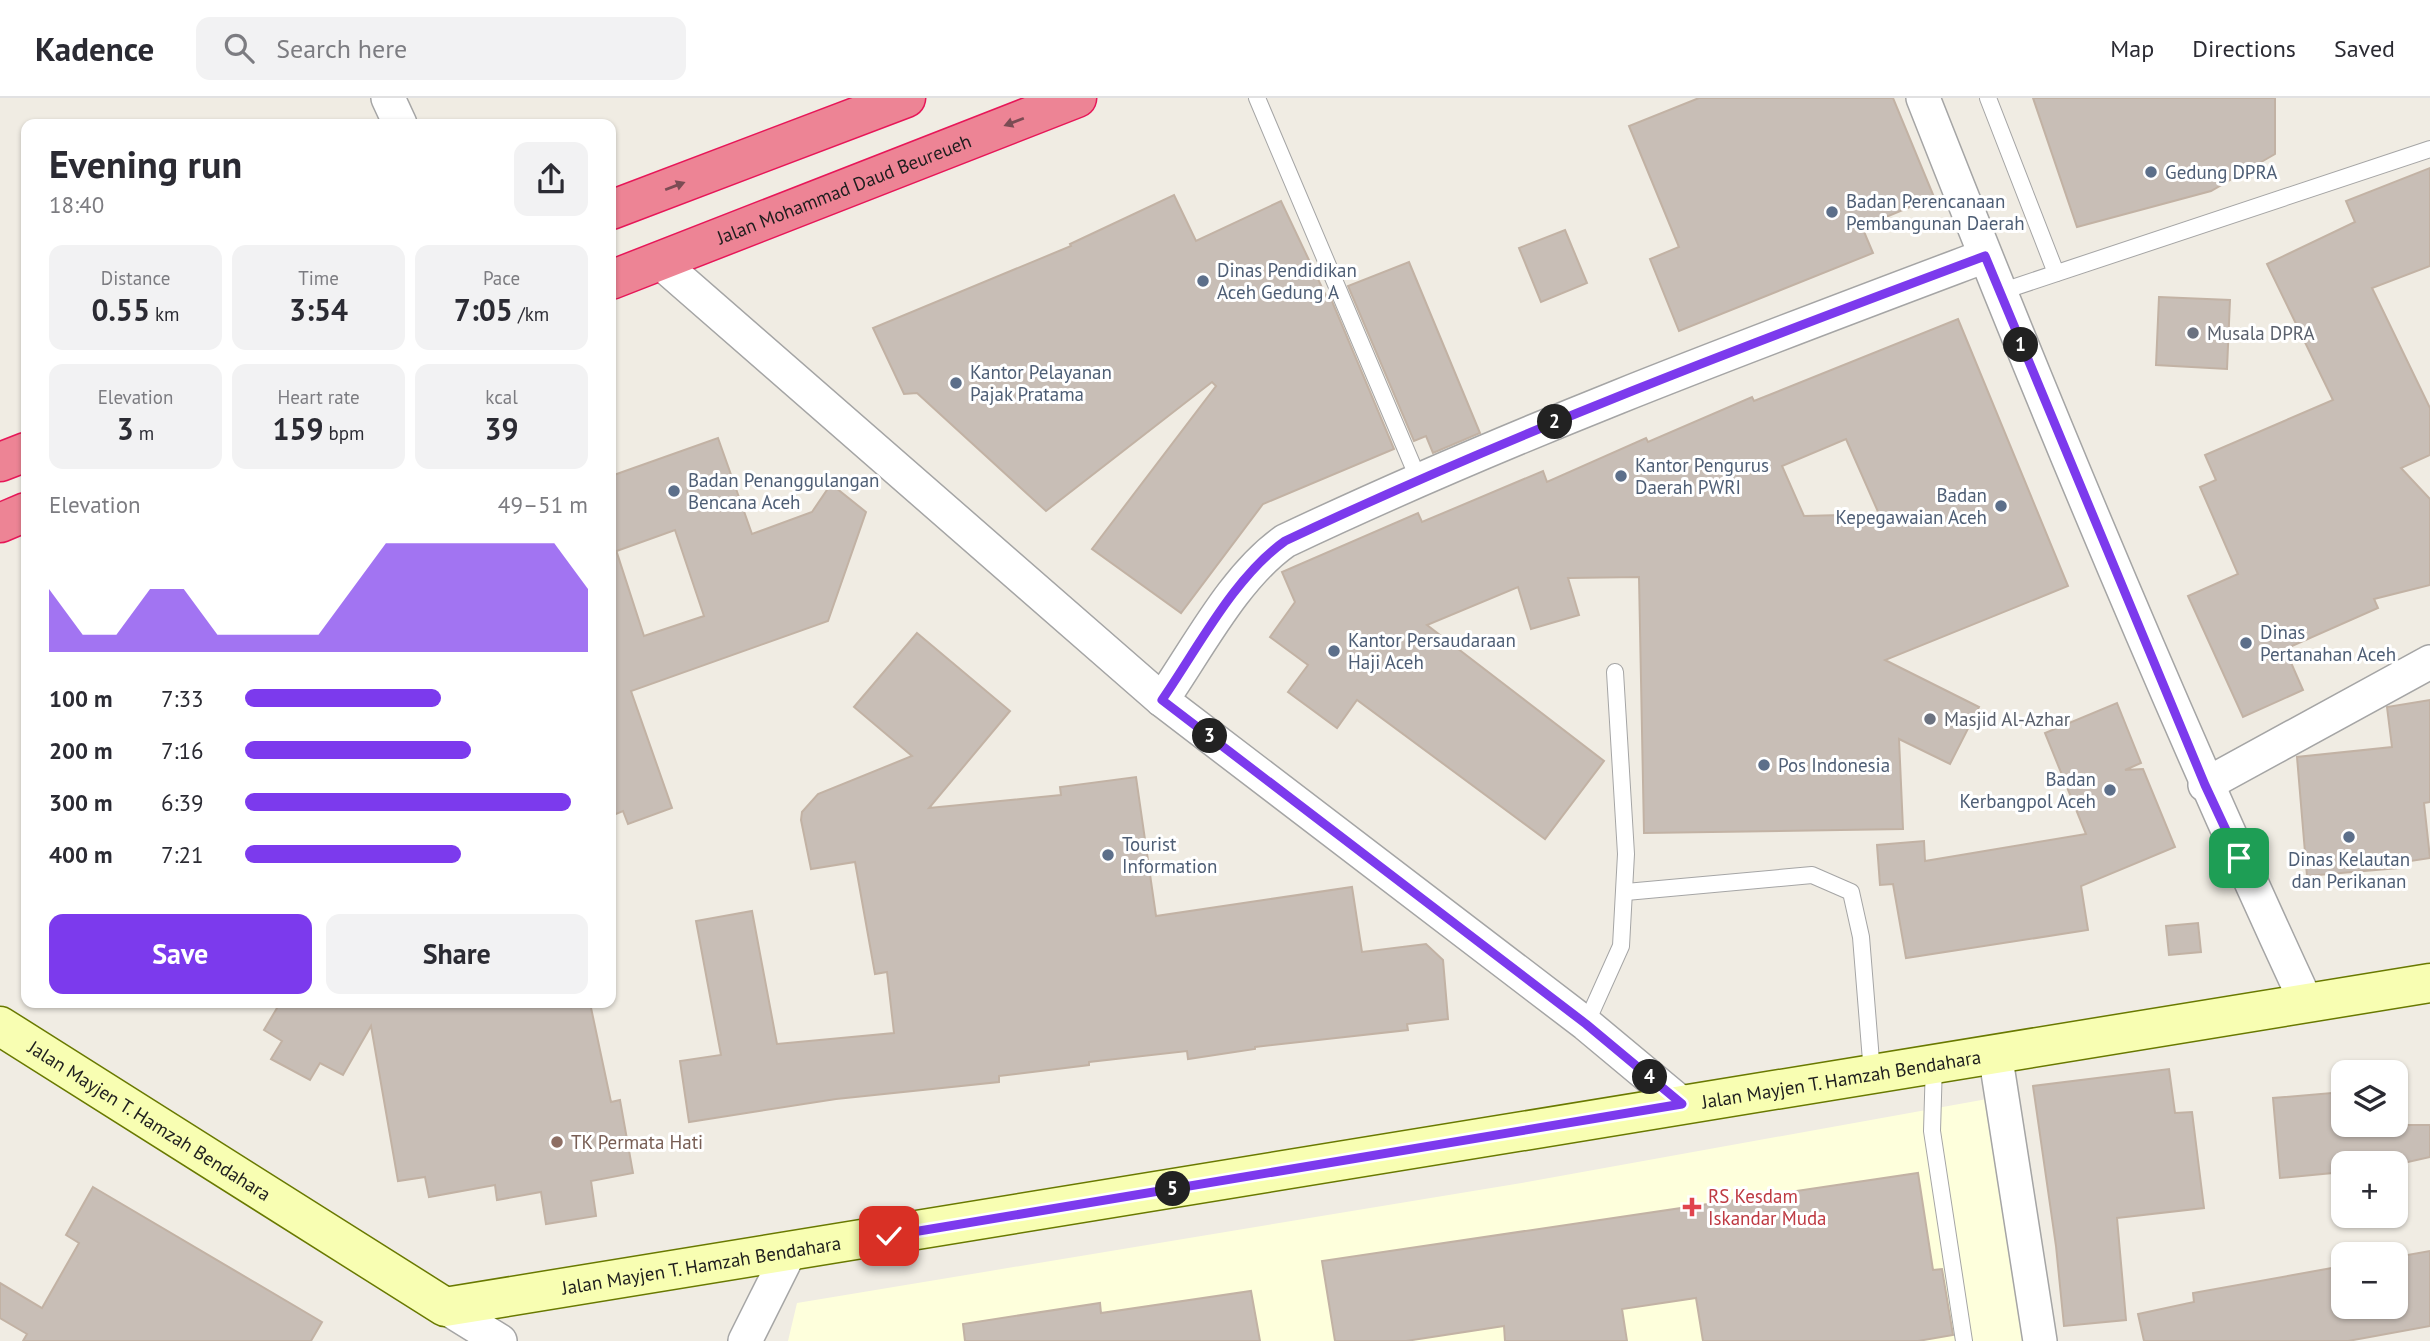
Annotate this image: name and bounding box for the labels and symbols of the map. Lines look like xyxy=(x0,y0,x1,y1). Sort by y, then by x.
one-way arrow xyxy=(1003,117,1024,128)
street label: Jalan Mohammad Daud Beureueh xyxy=(712,129,974,250)
place label: Gedung DPRA xyxy=(2165,160,2277,184)
marker: Gedung DPRA xyxy=(2143,164,2159,180)
one-way arrow xyxy=(664,180,685,191)
place label: Badan Perencanaan Pembangunan Daerah xyxy=(1846,189,2025,235)
marker: Badan Perencanaan Pembangunan Daerah xyxy=(1824,204,1840,220)
place label: Dinas Pendidikan Aceh Gedung A xyxy=(1217,258,1357,304)
marker: Dinas Pendidikan Aceh Gedung A xyxy=(1195,273,1211,289)
place label: Musala DPRA xyxy=(2207,321,2315,345)
marker: Musala DPRA xyxy=(2185,325,2201,341)
pin: 1 xyxy=(2004,328,2038,362)
place label: Kantor Pelayanan Pajak Pratama xyxy=(970,360,1112,406)
marker: Kantor Pelayanan Pajak Pratama xyxy=(948,375,964,391)
pin: 2 xyxy=(1538,404,1572,440)
place label: Kantor Pengurus Daerah PWRI xyxy=(1635,453,1769,499)
place label: Badan Penanggulangan Bencana Aceh xyxy=(688,468,879,514)
marker: Kantor Pengurus Daerah PWRI xyxy=(1613,468,1629,484)
marker: Badan Penanggulangan Bencana Aceh xyxy=(666,483,682,499)
place label: Badan Kepegawaian Aceh xyxy=(1836,483,1987,529)
marker: Badan Kepegawaian Aceh xyxy=(1993,498,2009,514)
place label: Dinas Pertanahan Aceh xyxy=(2260,620,2396,666)
place label: Kantor Persaudaraan Haji Aceh xyxy=(1348,628,1516,674)
marker: Dinas Pertanahan Aceh xyxy=(2238,635,2254,651)
marker: Kantor Persaudaraan Haji Aceh xyxy=(1326,643,1342,659)
place label: Masjid Al-Azhar xyxy=(1944,707,2071,731)
marker: Masjid Al-Azhar xyxy=(1922,711,1938,727)
pin: 3 xyxy=(1192,718,1228,754)
place label: Pos Indonesia xyxy=(1778,753,1890,777)
marker: Pos Indonesia xyxy=(1756,757,1772,773)
place label: Badan Kerbangpol Aceh xyxy=(1959,767,2096,813)
marker: Badan Kerbangpol Aceh xyxy=(2102,782,2118,798)
pin xyxy=(2209,828,2269,888)
marker: Dinas Kelautan dan Perikanan xyxy=(2341,829,2357,845)
place label: Tourist Information xyxy=(1122,832,1217,878)
marker: Tourist Information xyxy=(1100,847,1116,863)
place label: Dinas Kelautan dan Perikanan xyxy=(2288,847,2410,893)
street label: Jalan Mayjen T. Hamzah Bendahara xyxy=(23,1034,275,1206)
street label: Jalan Mayjen T. Hamzah Bendahara xyxy=(1699,1045,1982,1114)
pin: 4 xyxy=(1632,1060,1668,1094)
place label: TK Permata Hati xyxy=(571,1130,703,1154)
marker: TK Permata Hati xyxy=(549,1134,565,1150)
pin: 5 xyxy=(1156,1172,1190,1206)
place label: RS Kesdam Iskandar Muda xyxy=(1708,1184,1827,1230)
marker: RS Kesdam Iskandar Muda xyxy=(1682,1197,1702,1217)
pin xyxy=(859,1206,919,1266)
street label: Jalan Mayjen T. Hamzah Bendahara xyxy=(559,1231,843,1300)

